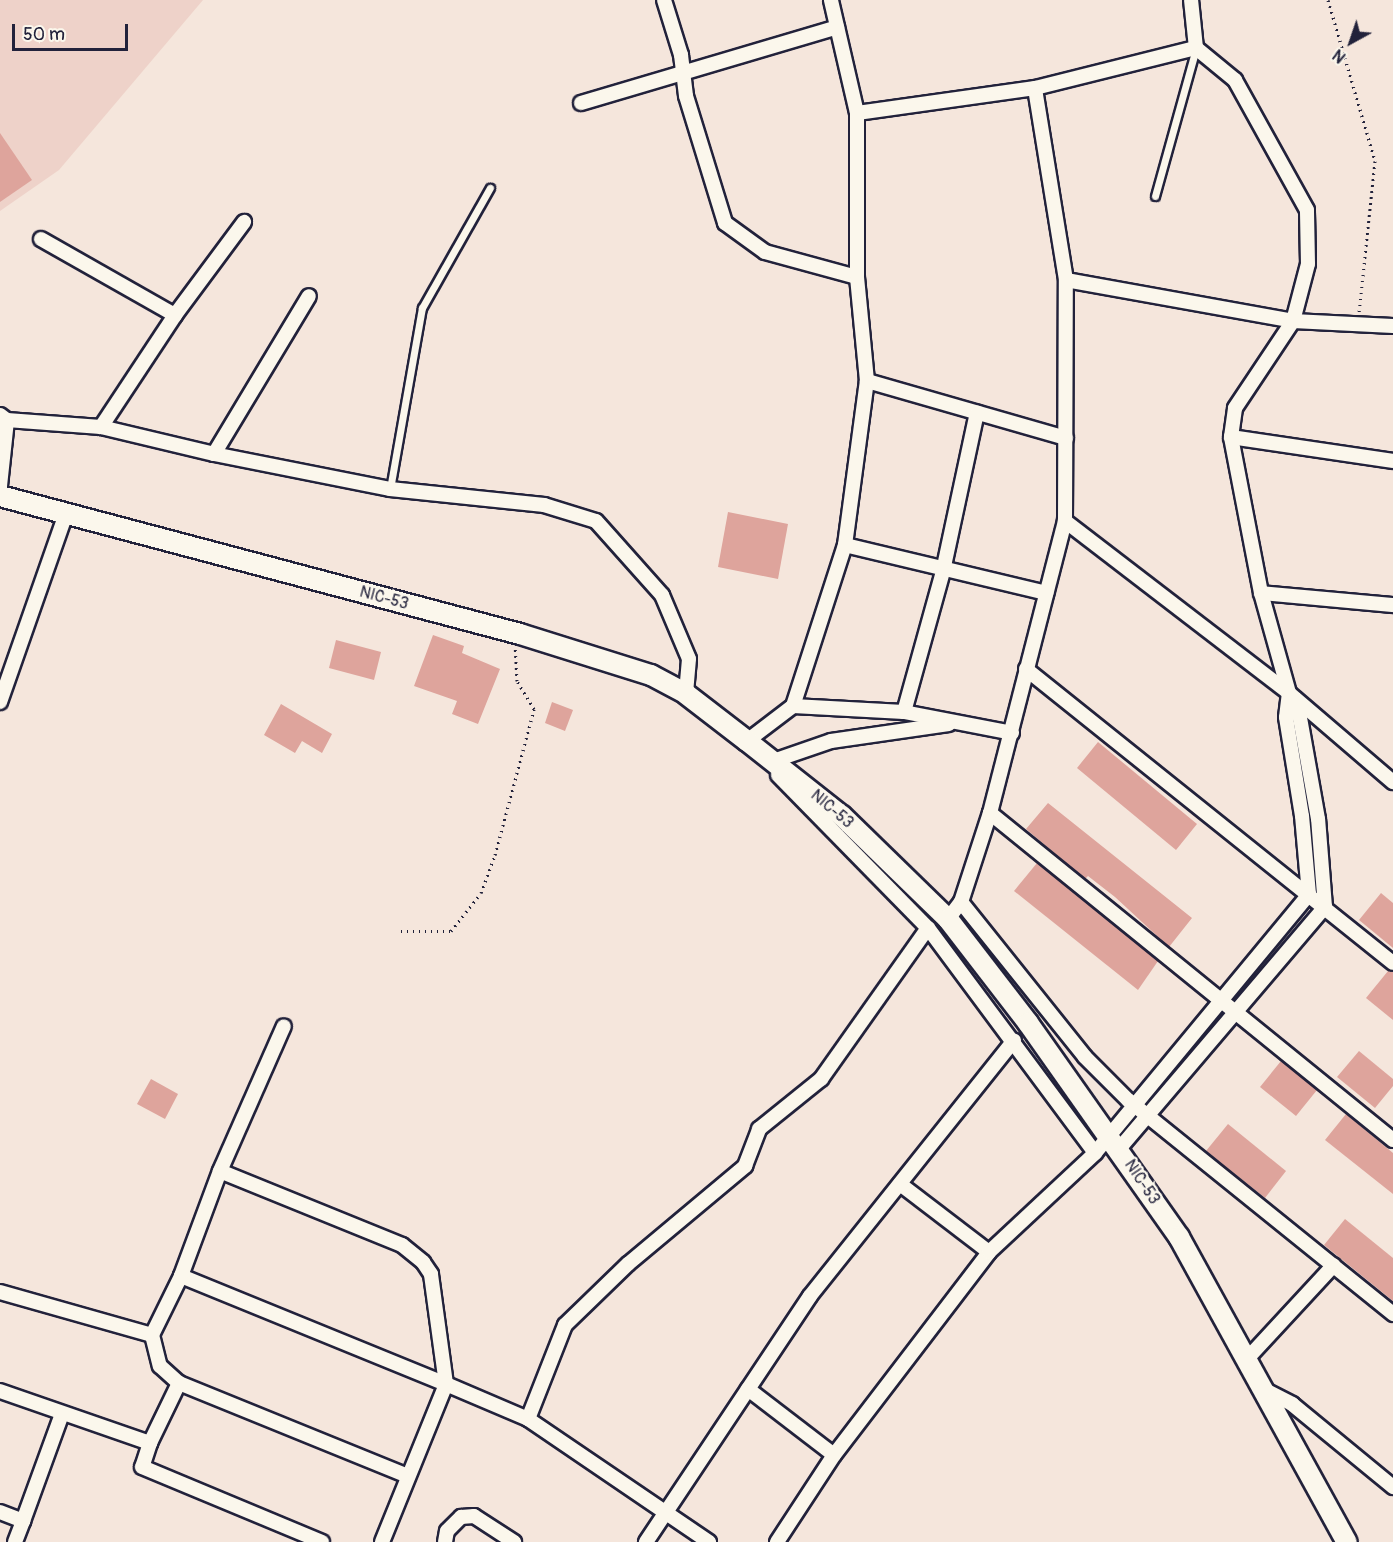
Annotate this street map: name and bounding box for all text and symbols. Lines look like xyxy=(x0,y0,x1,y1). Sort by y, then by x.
scale bar xyxy=(15,12,130,50)
north arrow xyxy=(1321,12,1381,72)
text: 50 m xyxy=(23,23,65,46)
text: N xyxy=(1329,45,1350,67)
street label: NIC-53 xyxy=(358,582,410,614)
street label: NIC-53 xyxy=(807,786,857,832)
street label: NIC-53 xyxy=(1120,1156,1164,1208)

